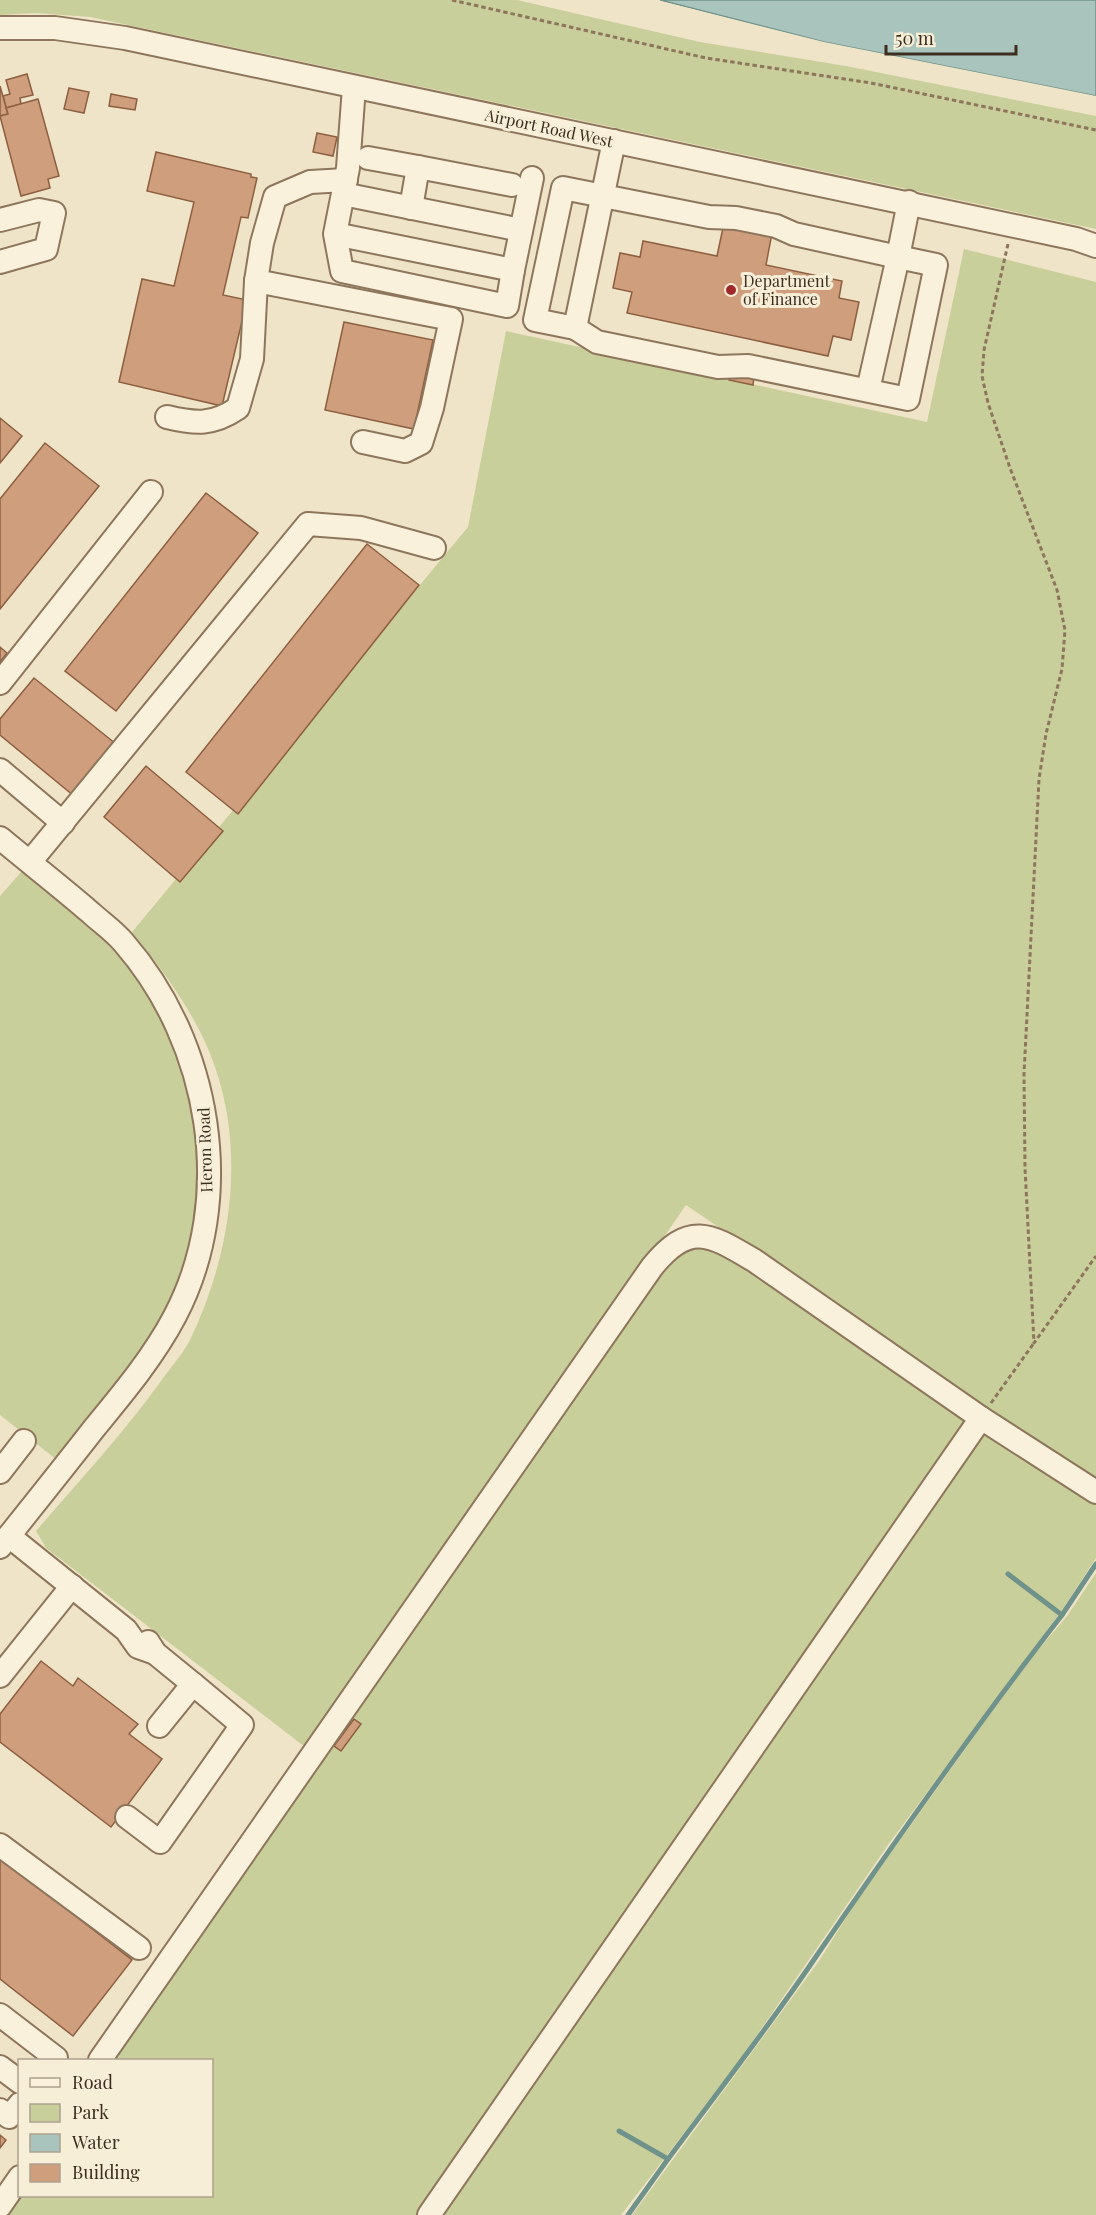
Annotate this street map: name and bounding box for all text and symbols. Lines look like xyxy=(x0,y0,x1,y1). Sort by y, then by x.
scale bar xyxy=(886,18,1016,56)
text: 50 m xyxy=(895,26,934,50)
street label: Airport Road West xyxy=(482,103,615,151)
place label: Department of Finance xyxy=(743,270,831,309)
marker: Department of Finance xyxy=(724,283,738,297)
street label: Heron Road xyxy=(193,1107,216,1193)
legend xyxy=(18,2059,213,2197)
text: Road xyxy=(72,2070,113,2094)
text: Park xyxy=(72,2100,109,2124)
text: Water xyxy=(71,2130,120,2154)
text: Building xyxy=(72,2160,140,2184)

